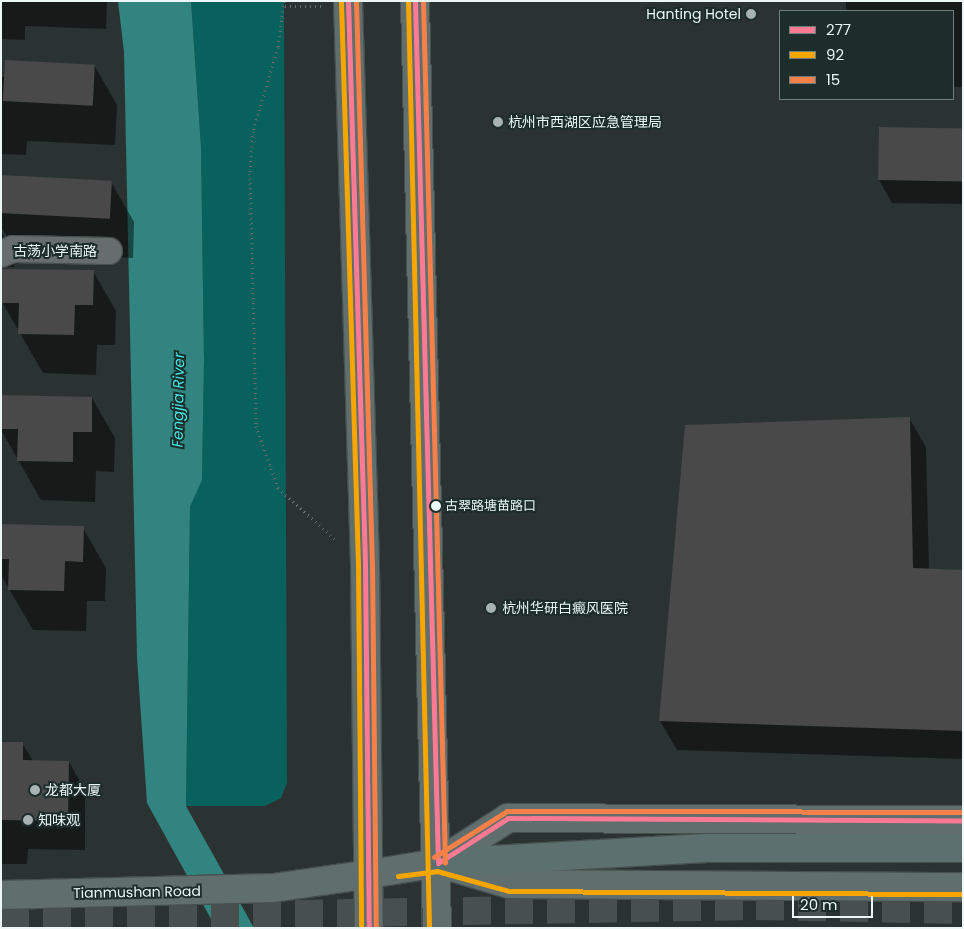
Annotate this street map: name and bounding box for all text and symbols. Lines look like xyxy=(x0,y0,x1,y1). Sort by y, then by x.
place label: Hanting Hotel xyxy=(646,6,741,22)
marker: Hanting Hotel xyxy=(745,8,757,20)
legend xyxy=(779,10,954,100)
text: 277 xyxy=(826,19,851,40)
text: 92 xyxy=(826,44,844,65)
text: 15 xyxy=(826,69,840,90)
place label: 杭州市西湖区应急管理局 xyxy=(508,114,662,130)
marker: 杭州市西湖区应急管理局 xyxy=(492,116,504,128)
street label: 古荡小学南路 xyxy=(13,243,97,259)
water label: Fengjia River xyxy=(168,352,188,448)
place label: 古翠路塘苗路口 xyxy=(445,498,536,514)
marker: 古翠路塘苗路口 xyxy=(431,501,441,511)
place label: 杭州华研白癜风医院 xyxy=(502,600,628,616)
marker: 杭州华研白癜风医院 xyxy=(484,601,498,615)
place label: 龙都大厦 xyxy=(45,782,101,798)
marker: 龙都大厦 xyxy=(29,784,41,796)
place label: 知味观 xyxy=(38,812,80,828)
marker: 知味观 xyxy=(22,814,34,826)
street label: Tianmushan Road xyxy=(73,882,201,902)
scale bar xyxy=(794,886,875,918)
text: 20 m xyxy=(800,894,838,915)

